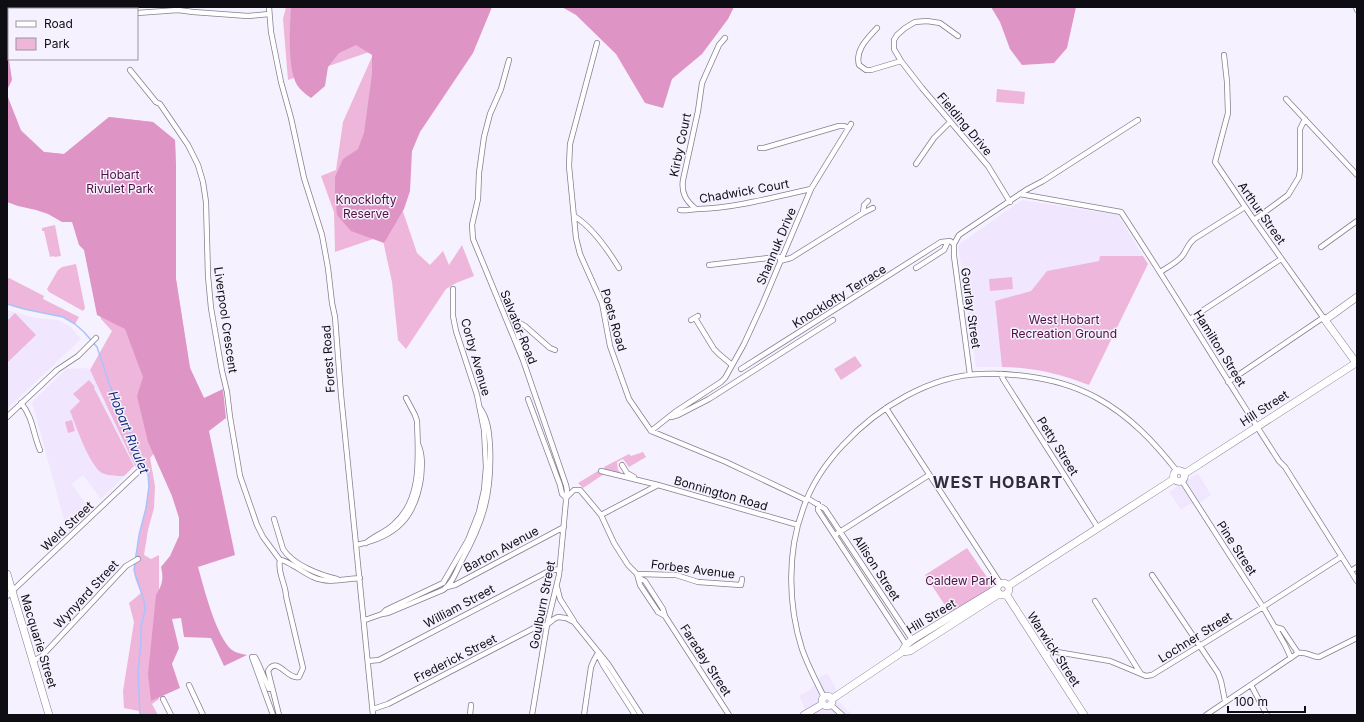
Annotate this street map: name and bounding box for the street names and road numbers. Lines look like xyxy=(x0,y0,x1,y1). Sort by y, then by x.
street label: Fielding Drive xyxy=(934,89,996,159)
street label: Kirby Court xyxy=(666,112,694,178)
street label: Chadwick Court xyxy=(698,176,790,206)
street label: Arthur Street xyxy=(1235,179,1289,247)
street label: Shannuk Drive xyxy=(753,205,799,287)
street label: Knocklofty Terrace xyxy=(789,261,889,331)
street label: Liverpool Crescent xyxy=(211,266,241,374)
street label: Gourlay Street xyxy=(958,267,984,349)
street label: Poets Road xyxy=(598,287,630,353)
street label: Salvator Road xyxy=(497,288,541,366)
street label: Hamilton Street xyxy=(1190,307,1250,389)
street label: Corby Avenue xyxy=(458,316,494,398)
street label: Forest Road xyxy=(318,325,338,393)
street label: Hill Street xyxy=(1237,387,1291,429)
street label: Petty Street xyxy=(1034,414,1082,478)
street label: Bonnington Road xyxy=(672,472,770,514)
street label: Weld Street xyxy=(38,498,96,554)
street label: Pine Street xyxy=(1214,518,1260,578)
street label: Barton Avenue xyxy=(461,523,541,575)
street label: Allison Street xyxy=(850,533,904,604)
street label: Forbes Avenue xyxy=(650,556,736,582)
street label: Wynyard Street xyxy=(51,557,121,631)
street label: Goulburn Street xyxy=(526,560,558,650)
street label: William Street xyxy=(421,581,497,631)
street label: Macquarie Street xyxy=(18,592,60,690)
street label: Hill Street xyxy=(904,595,958,637)
street label: Lochner Street xyxy=(1156,608,1235,666)
street label: Warwick Street xyxy=(1024,609,1084,689)
street label: Faraday Street xyxy=(677,621,735,699)
street label: Frederick Street xyxy=(411,631,499,685)

